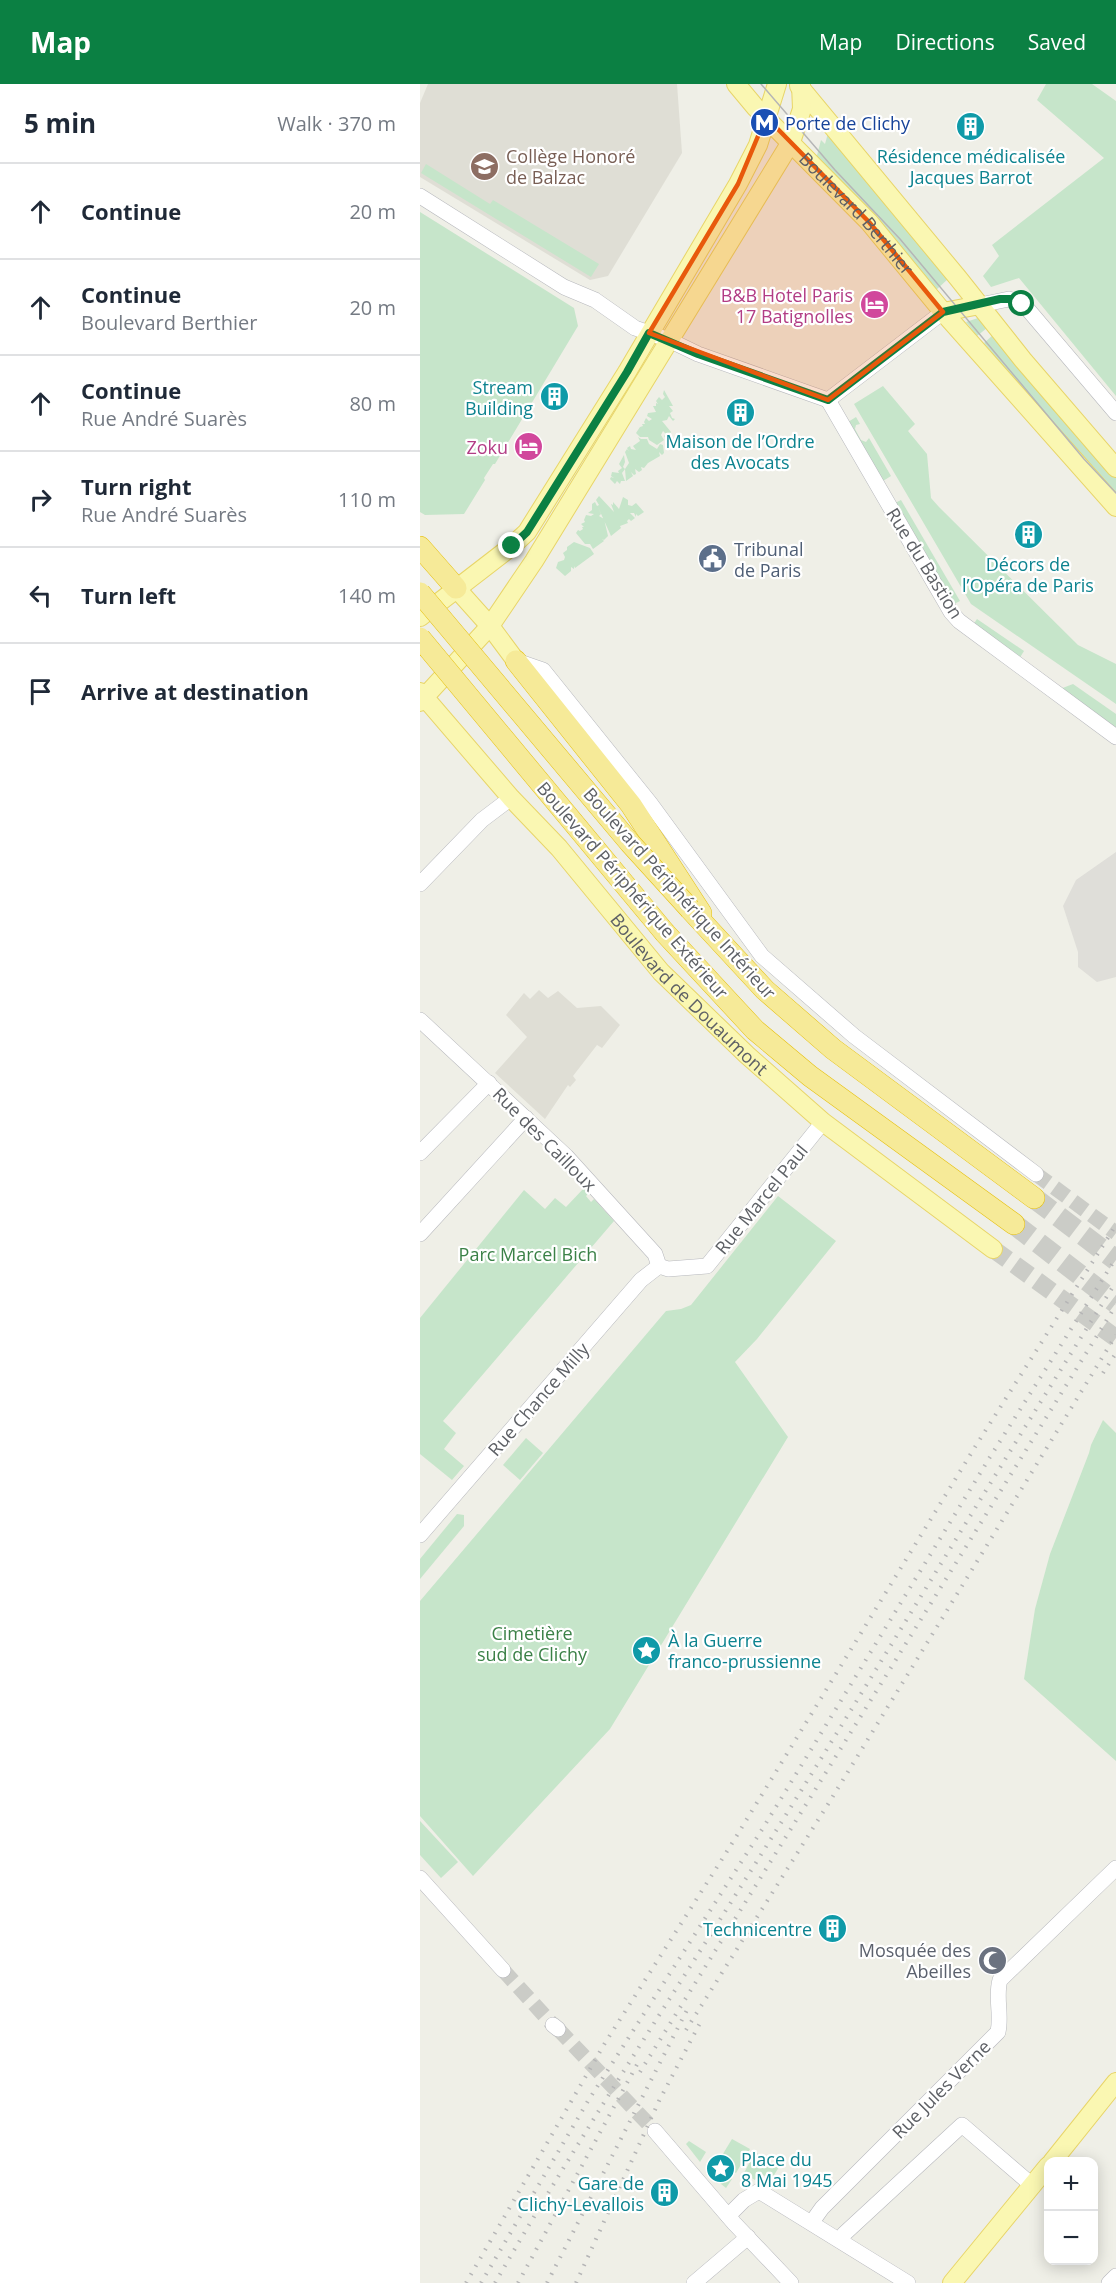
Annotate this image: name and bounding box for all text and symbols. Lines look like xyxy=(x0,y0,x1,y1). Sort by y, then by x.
text: Map xyxy=(30,23,91,61)
text: Map xyxy=(819,28,862,56)
text: Directions xyxy=(895,28,995,56)
text: Saved xyxy=(1028,28,1086,56)
text: 5 min xyxy=(24,105,96,141)
metro station icon: Porte de Clichy xyxy=(748,107,780,139)
text: Walk · 370 m xyxy=(277,110,396,137)
place label: Porte de Clichy xyxy=(785,111,911,135)
building icon: Résidence médicalisée Jacques Barrot xyxy=(955,111,987,143)
place label: Collège Honoré de Balzac xyxy=(506,144,635,189)
place label: Résidence médicalisée Jacques Barrot xyxy=(877,144,1065,189)
street label: Boulevard Berthier xyxy=(794,147,920,280)
school or university icon: Collège Honoré de Balzac xyxy=(469,150,501,182)
icon: ahead xyxy=(24,195,57,228)
text: Continue xyxy=(81,196,181,226)
text: 20 m xyxy=(349,198,396,225)
text: Continue xyxy=(81,279,181,309)
place label: B&B Hotel Paris 17 Batignolles xyxy=(721,283,853,328)
hotel icon: B&B Hotel Paris 17 Batignolles xyxy=(858,289,890,321)
route start xyxy=(1008,290,1034,316)
icon: ahead xyxy=(24,291,57,324)
text: 20 m xyxy=(349,294,396,321)
text: Boulevard Berthier xyxy=(81,309,257,336)
text: Continue xyxy=(81,375,181,405)
place label: Stream Building xyxy=(465,375,533,420)
building icon: Stream Building xyxy=(538,381,570,413)
icon: ahead xyxy=(24,387,57,420)
text: 80 m xyxy=(349,390,396,417)
building icon: Maison de l’Ordre des Avocats xyxy=(724,396,756,428)
text: Rue André Suarès xyxy=(81,405,247,432)
place label: Maison de l’Ordre des Avocats xyxy=(665,429,815,474)
hotel icon: Zoku xyxy=(513,431,545,463)
place label: Zoku xyxy=(466,435,508,459)
text: Turn right xyxy=(81,471,192,501)
icon: right xyxy=(24,483,57,516)
text: 110 m xyxy=(338,486,396,513)
text: Rue André Suarès xyxy=(81,501,247,528)
street label: Rue du Bastion xyxy=(881,503,969,623)
building icon: Décors de l’Opéra de Paris xyxy=(1012,519,1044,551)
route end xyxy=(498,532,524,558)
place label: Tribunal de Paris xyxy=(734,537,803,582)
public building icon: Tribunal de Paris xyxy=(697,543,729,575)
place label: Décors de l’Opéra de Paris xyxy=(962,552,1094,597)
icon: left xyxy=(24,579,57,612)
text: Turn left xyxy=(81,580,176,610)
text: 140 m xyxy=(338,582,396,609)
icon: arrive xyxy=(24,675,57,708)
text: Arrive at destination xyxy=(81,676,309,706)
street label: Boulevard Périphérique Extérieur xyxy=(532,776,734,1004)
street label: Boulevard Périphérique Intérieur xyxy=(578,782,782,1004)
street label: Boulevard de Douaumont xyxy=(605,908,773,1080)
street label: Rue des Cailloux xyxy=(488,1082,603,1197)
street label: Rue Marcel Paul xyxy=(709,1139,813,1259)
park label: Parc Marcel Bich xyxy=(459,1242,597,1266)
street label: Rue Chance Milly xyxy=(482,1337,594,1461)
park label: Cimetière sud de Clichy xyxy=(477,1621,588,1666)
place label: À la Guerre franco-prussienne xyxy=(668,1628,821,1673)
place icon: À la Guerre franco-prussienne xyxy=(631,1634,663,1666)
building icon: Technicentre xyxy=(817,1913,849,1945)
place label: Technicentre xyxy=(703,1917,812,1941)
place label: Mosquée des Abeilles xyxy=(859,1938,971,1983)
mosque icon: Mosquée des Abeilles xyxy=(976,1944,1008,1976)
street label: Rue Jules Verne xyxy=(887,2035,995,2143)
place label: Place du 8 Mai 1945 xyxy=(741,2147,833,2192)
place icon: Place du 8 Mai 1945 xyxy=(704,2153,736,2185)
map controls xyxy=(1044,2157,1098,2265)
button: + xyxy=(1044,2157,1098,2211)
place label: Gare de Clichy-Levallois xyxy=(518,2171,644,2216)
building icon: Gare de Clichy-Levallois xyxy=(649,2177,681,2209)
button: − xyxy=(1044,2211,1098,2265)

